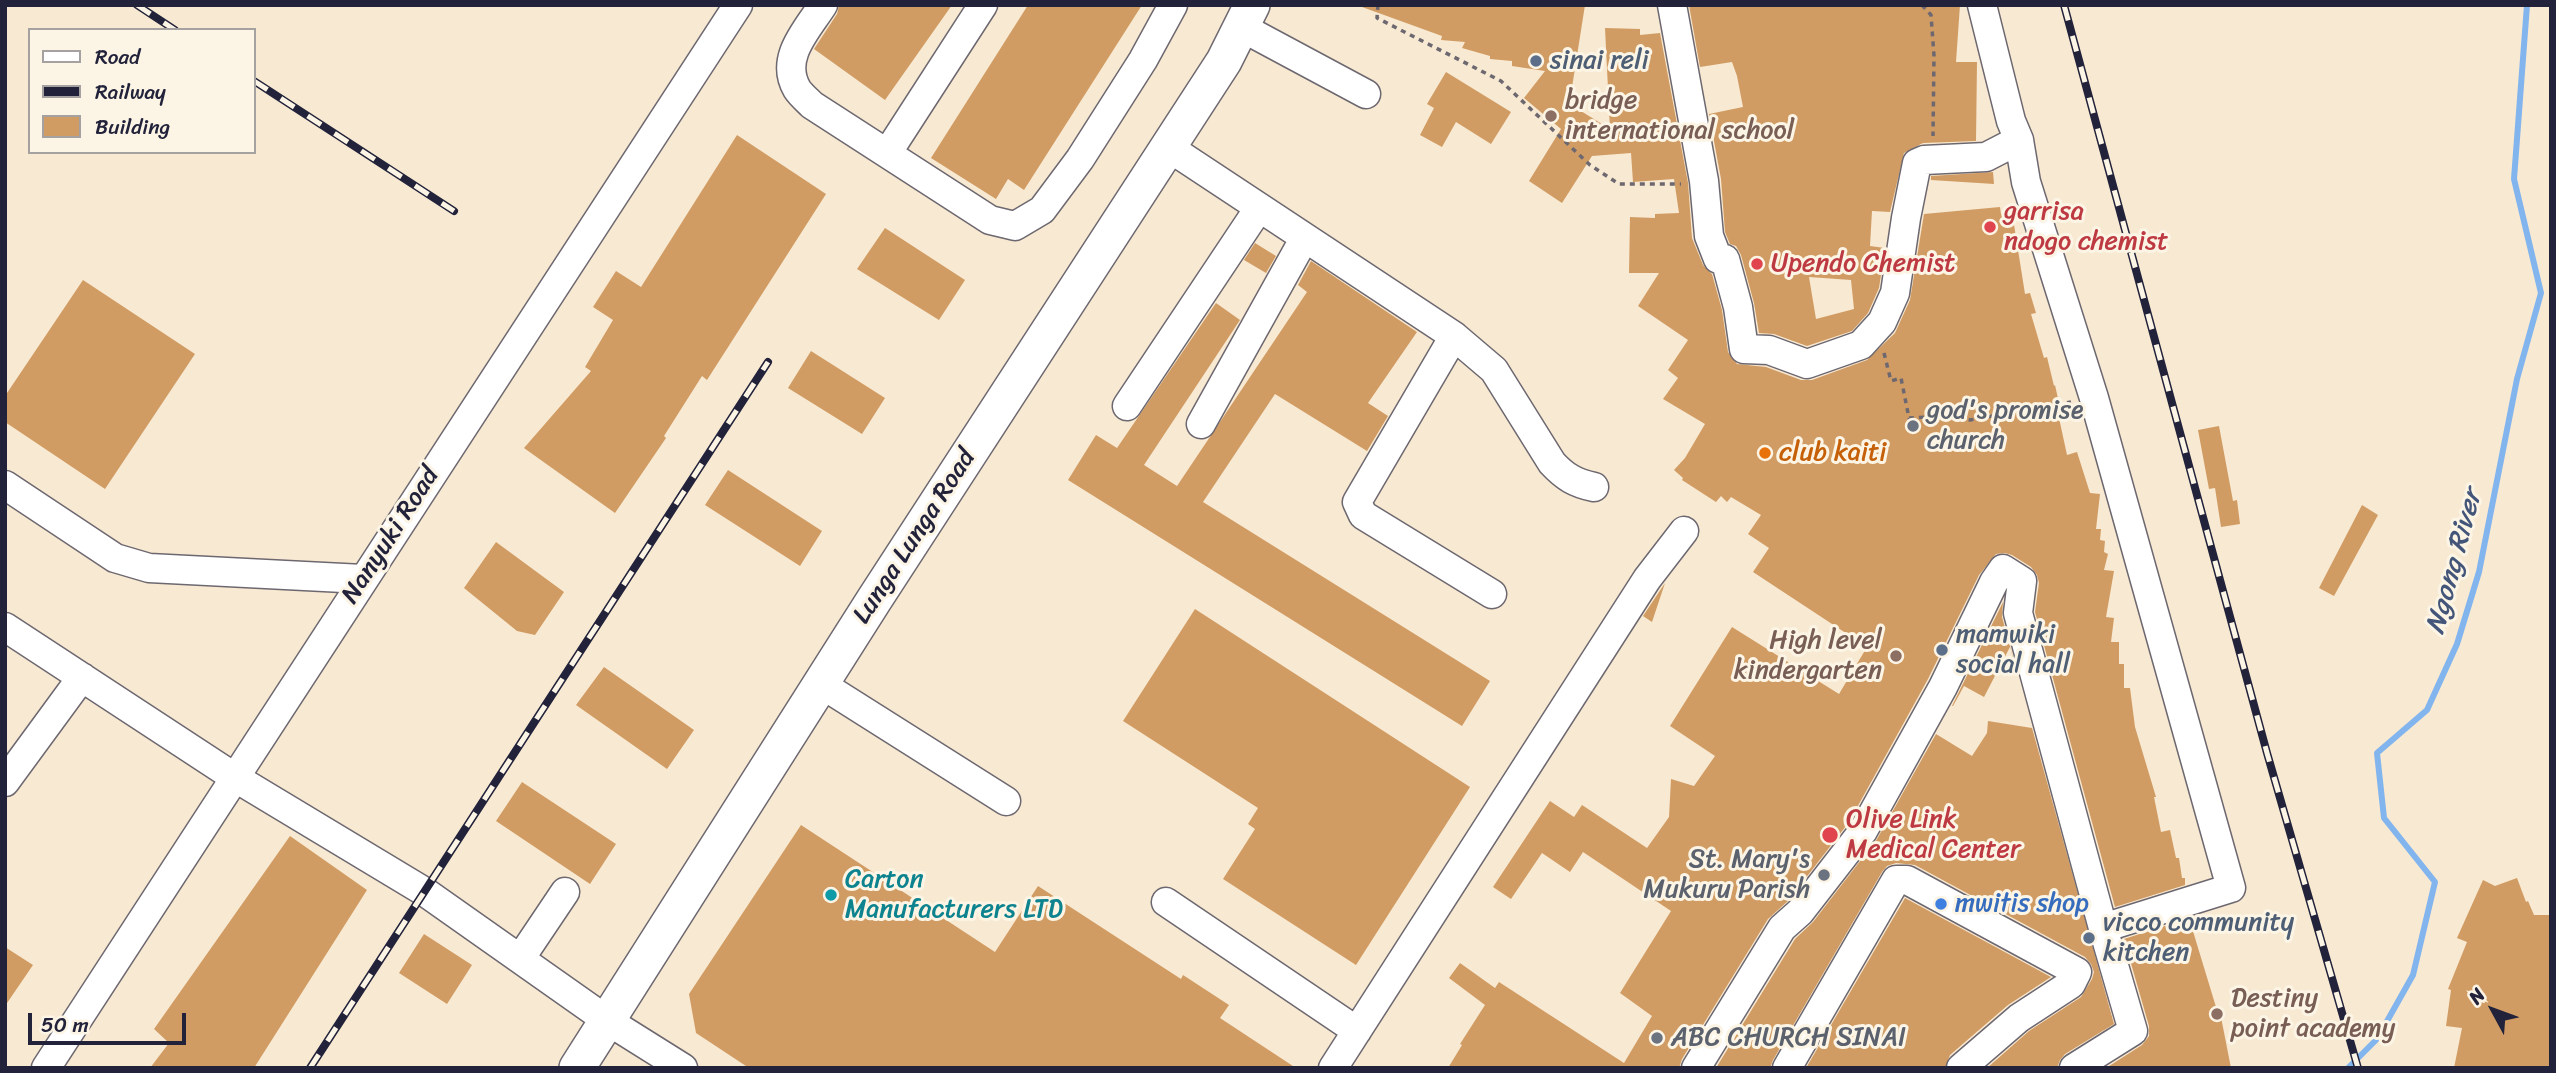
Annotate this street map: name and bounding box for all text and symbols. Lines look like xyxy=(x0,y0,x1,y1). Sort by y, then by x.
legend xyxy=(28,28,256,154)
text: Road xyxy=(95,38,140,76)
place label: sinai reli xyxy=(1550,45,1649,77)
marker: sinai reli xyxy=(1528,53,1544,69)
text: Railway xyxy=(95,73,166,111)
place label: bridge international school xyxy=(1565,85,1794,146)
text: Building xyxy=(95,108,170,146)
marker: bridge international school xyxy=(1543,108,1559,124)
place label: garrisa ndogo chemist xyxy=(2004,196,2168,258)
marker: garrisa ndogo chemist xyxy=(1982,219,1998,235)
place label: Upendo Chemist xyxy=(1771,248,1955,280)
marker: Upendo Chemist xyxy=(1749,256,1765,272)
place label: god's promise church xyxy=(1927,395,2083,457)
marker: god's promise church xyxy=(1905,418,1921,434)
place label: club kaiti xyxy=(1779,437,1887,469)
street label: Lunga Lunga Road xyxy=(847,444,983,630)
marker: club kaiti xyxy=(1757,445,1773,461)
street label: Nanyuki Road xyxy=(335,462,447,610)
water label: Ngong River xyxy=(2420,486,2490,638)
place label: mamwiki social hall xyxy=(1956,619,2070,680)
place label: High level kindergarten xyxy=(1734,625,1882,686)
marker: mamwiki social hall xyxy=(1934,642,1950,658)
marker: High level kindergarten xyxy=(1888,648,1904,664)
place label: Olive Link Medical Center xyxy=(1846,804,2021,866)
marker: Olive Link Medical Center xyxy=(1820,825,1840,845)
place label: St. Mary's Mukuru Parish xyxy=(1643,844,1810,906)
place label: Carton Manufacturers LTD xyxy=(845,864,1063,926)
marker: St. Mary's Mukuru Parish xyxy=(1816,867,1832,883)
marker: Carton Manufacturers LTD xyxy=(823,887,839,903)
place label: mwitis shop xyxy=(1955,888,2089,920)
marker: mwitis shop xyxy=(1933,896,1949,912)
place label: vicco community kitchen xyxy=(2103,907,2294,968)
marker: vicco community kitchen xyxy=(2081,930,2097,946)
north arrow xyxy=(2458,975,2528,1045)
text: N xyxy=(2460,980,2494,1012)
place label: Destiny point academy xyxy=(2231,983,2395,1044)
scale bar xyxy=(32,1000,189,1044)
text: 50 m xyxy=(41,1006,89,1044)
marker: Destiny point academy xyxy=(2209,1006,2225,1022)
place label: ABC CHURCH SINAI xyxy=(1671,1022,1906,1054)
marker: ABC CHURCH SINAI xyxy=(1649,1030,1665,1046)

